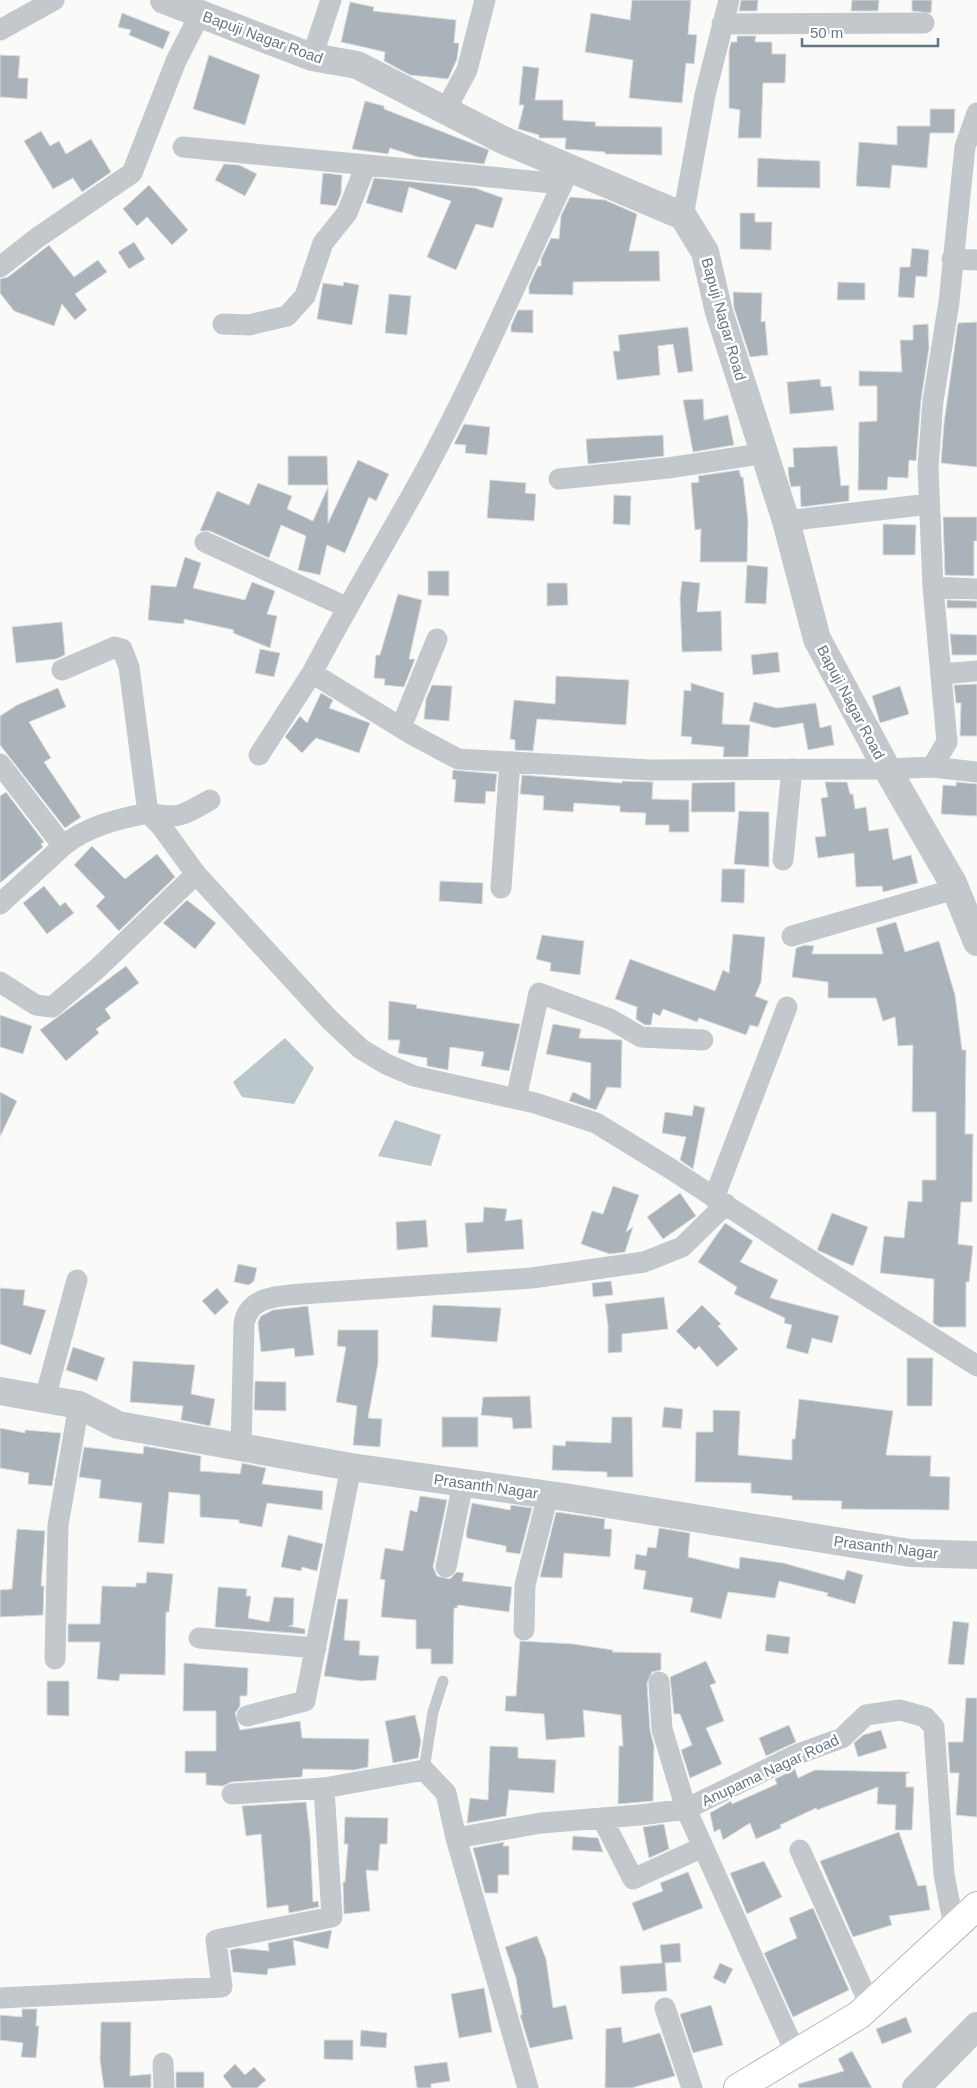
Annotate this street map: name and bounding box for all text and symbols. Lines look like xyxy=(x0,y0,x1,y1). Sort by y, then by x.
street label: Bapuji Nagar Road xyxy=(201,7,325,67)
scale bar xyxy=(802,15,938,47)
text: 50 m xyxy=(810,24,843,41)
street label: Bapuji Nagar Road xyxy=(698,256,750,382)
street label: Bapuji Nagar Road xyxy=(814,642,888,762)
street label: Prasanth Nagar xyxy=(433,1470,539,1502)
street label: Prasanth Nagar xyxy=(833,1532,939,1562)
street label: Anupama Nagar Road xyxy=(699,1731,841,1809)

